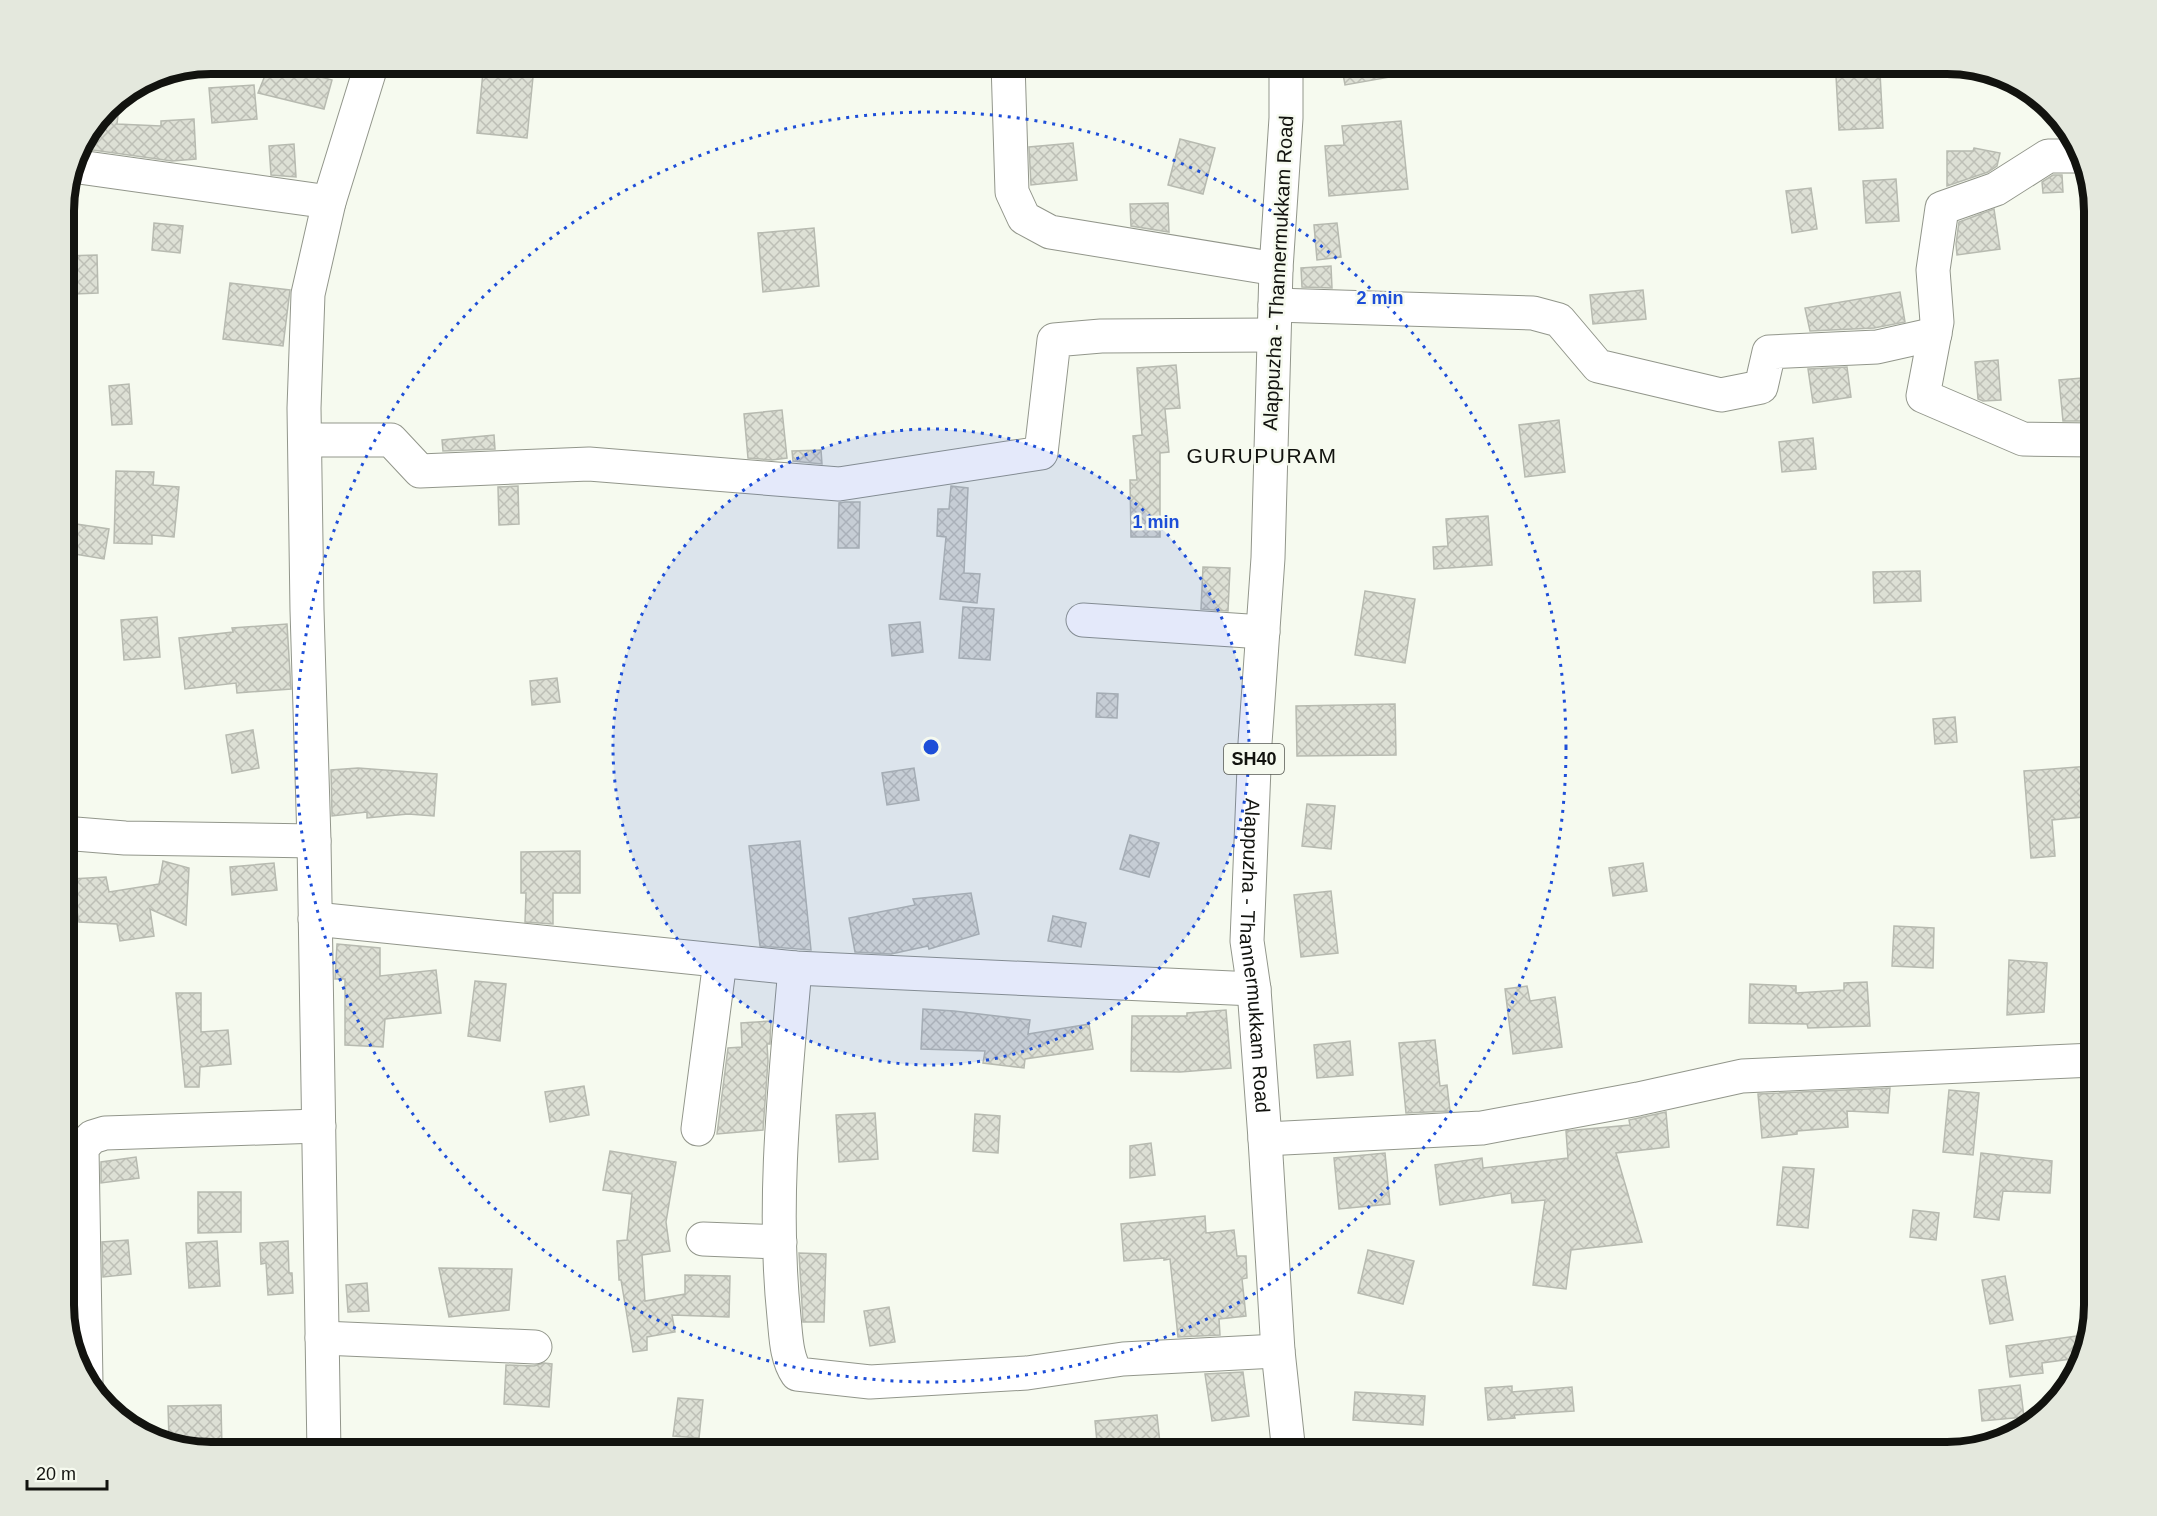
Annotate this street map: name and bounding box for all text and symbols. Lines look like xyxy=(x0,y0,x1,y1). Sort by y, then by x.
street label: Alappuzha - Thannermukkam Road xyxy=(1259,115,1297,431)
text: 2 min xyxy=(1356,288,1404,308)
district label: GURUPURAM xyxy=(1186,444,1338,467)
text: 1 min xyxy=(1132,512,1180,532)
centre of rings xyxy=(921,737,941,757)
road number: SH40 xyxy=(1224,744,1284,774)
street label: Alappuzha - Thannermukkam Road xyxy=(1236,798,1274,1114)
scale bar xyxy=(27,1453,106,1491)
text: 20 m xyxy=(36,1464,76,1484)

